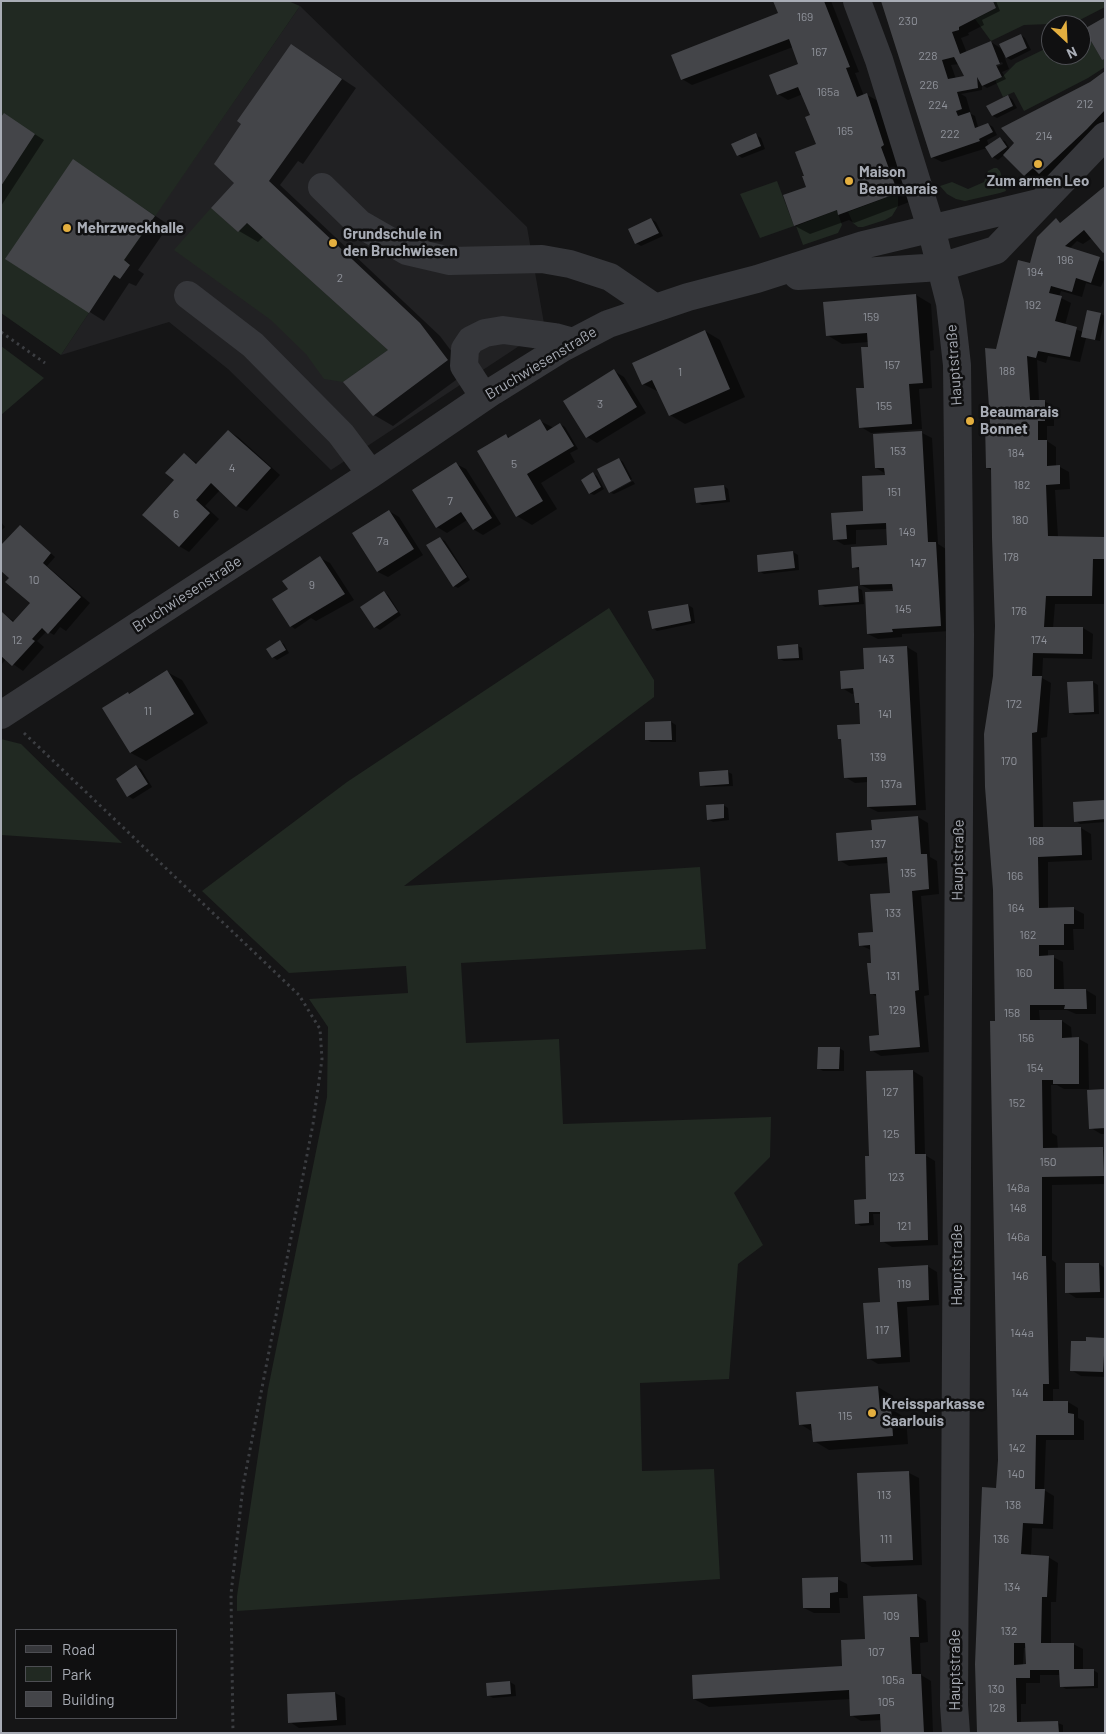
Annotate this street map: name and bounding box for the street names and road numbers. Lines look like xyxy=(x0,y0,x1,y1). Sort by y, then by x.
street label: Bruchwiesenstraße xyxy=(482,323,600,403)
street label: Hauptstraße xyxy=(942,324,966,406)
street label: Bruchwiesenstraße xyxy=(129,552,245,636)
street label: Hauptstraße xyxy=(948,819,968,901)
street label: Hauptstraße xyxy=(948,1224,966,1306)
street label: Hauptstraße xyxy=(946,1629,964,1711)

